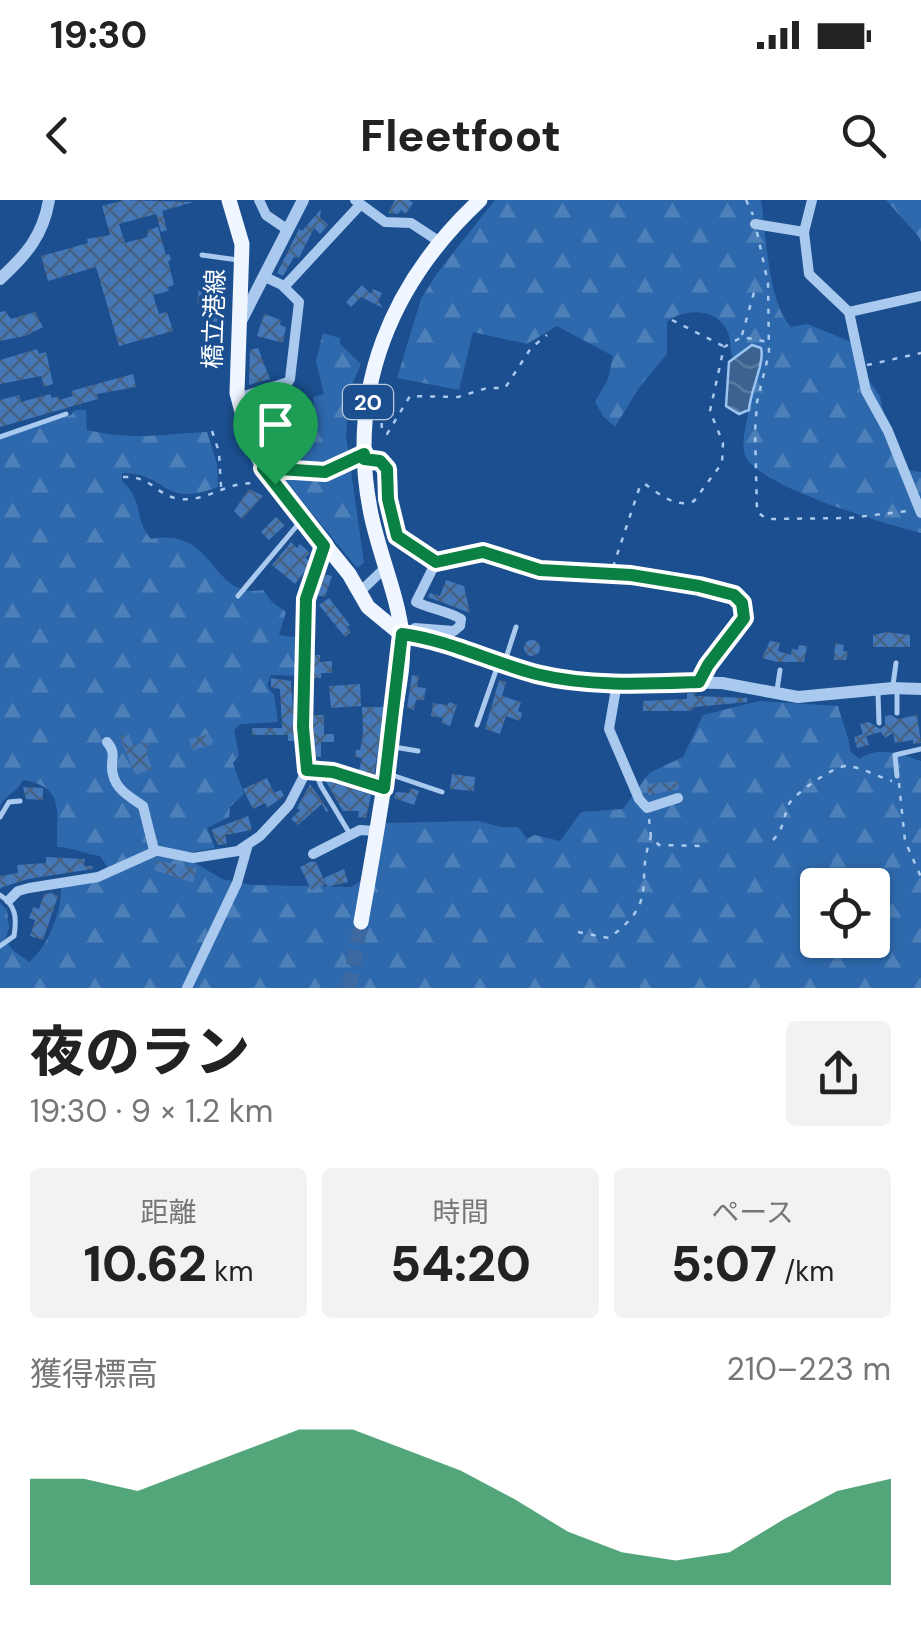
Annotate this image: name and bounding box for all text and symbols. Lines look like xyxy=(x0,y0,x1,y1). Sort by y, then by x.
text: 19:30 xyxy=(50,10,147,60)
text: Fleetfoot xyxy=(360,106,561,165)
icon: back xyxy=(30,108,85,163)
icon: search xyxy=(836,108,891,163)
street label: 橋立港線 xyxy=(196,268,232,370)
pin xyxy=(233,382,318,485)
road number: 20 xyxy=(343,385,393,419)
icon: arrive xyxy=(248,397,303,452)
map controls xyxy=(800,868,890,958)
button: locate xyxy=(800,868,890,958)
text: 夜のラン xyxy=(30,1016,250,1088)
button: share xyxy=(786,1021,891,1126)
text: 19:30 · 9 × 1.2 km xyxy=(30,1090,273,1132)
text: 距離 xyxy=(140,1194,197,1231)
text: 時間 xyxy=(432,1194,489,1231)
text: ペース xyxy=(711,1194,794,1231)
text: 10.62 xyxy=(84,1231,207,1297)
text: 54:20 xyxy=(390,1231,531,1297)
text: 5:07 xyxy=(671,1231,777,1297)
text: km xyxy=(207,1253,253,1290)
text: /km xyxy=(777,1253,834,1290)
text: 210–223 m xyxy=(726,1348,891,1390)
text: 獲得標高 xyxy=(30,1353,158,1395)

